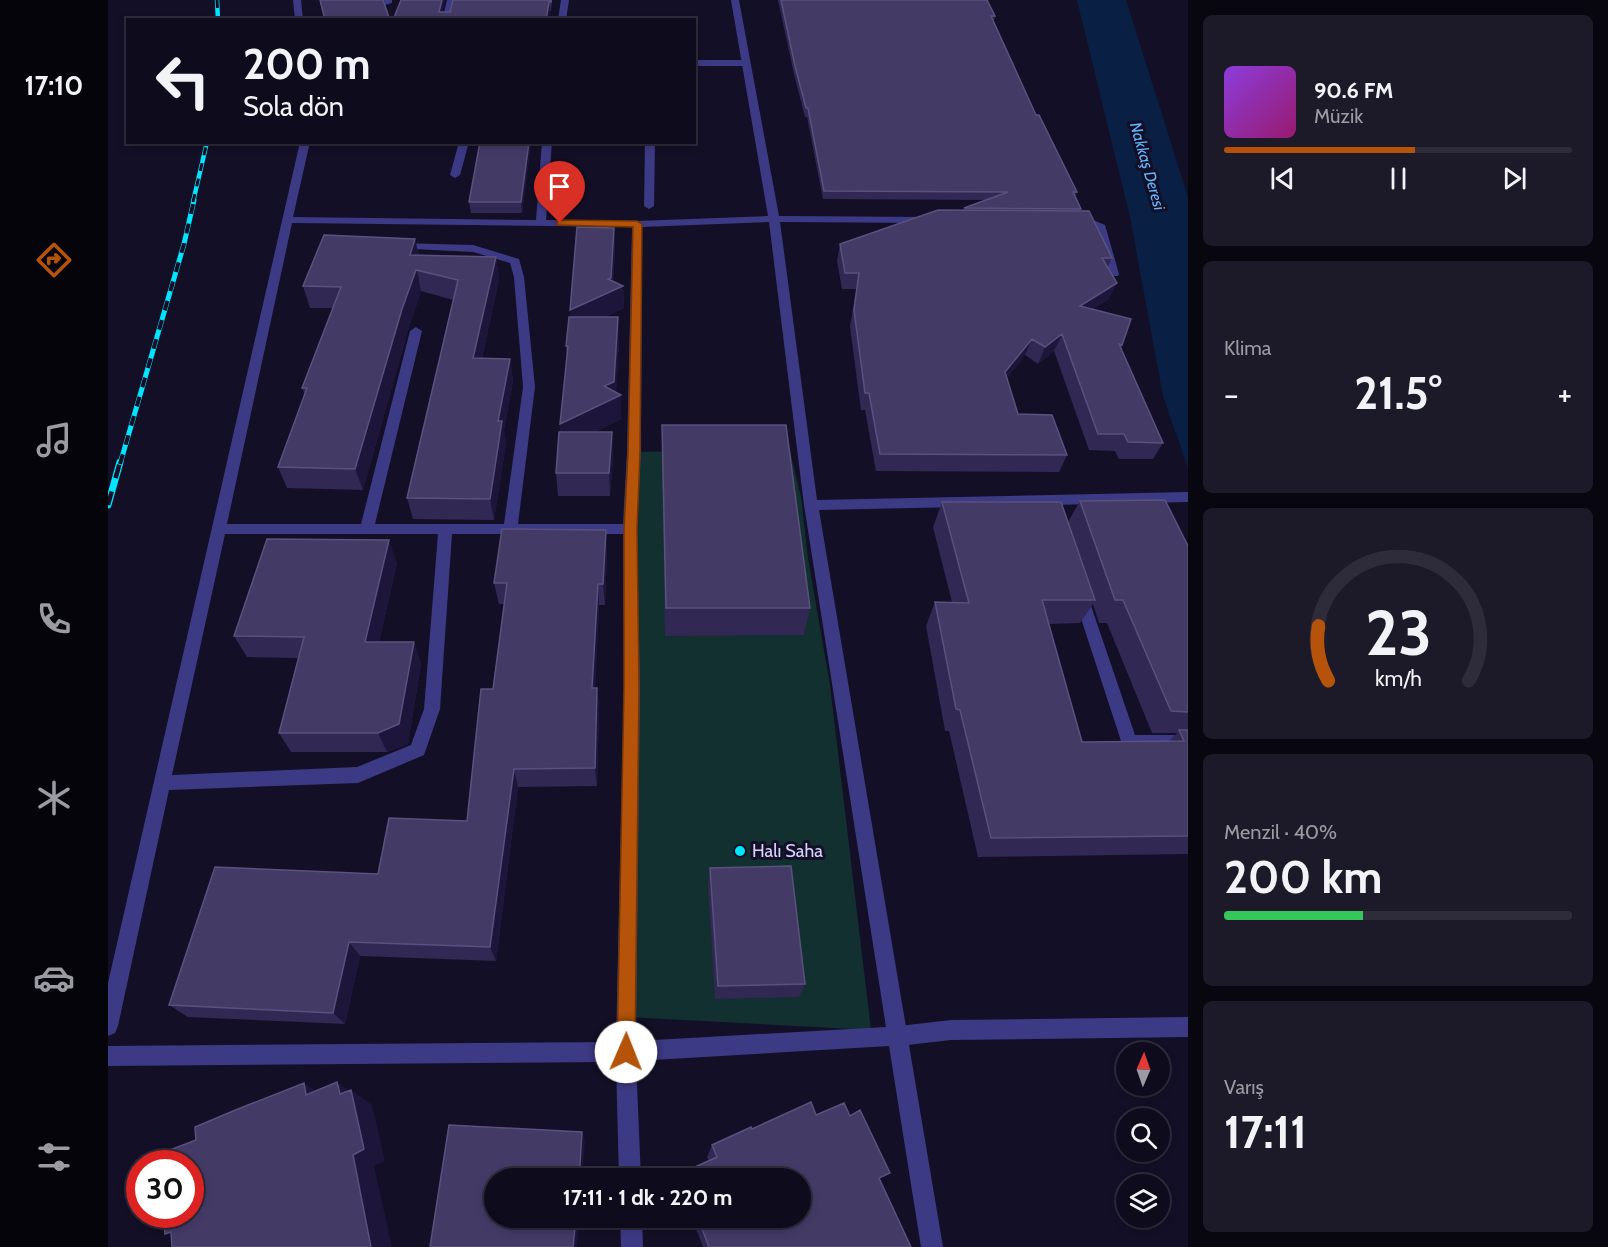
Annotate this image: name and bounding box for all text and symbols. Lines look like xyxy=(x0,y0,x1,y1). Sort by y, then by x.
text: 200 m xyxy=(243,38,370,90)
icon: left xyxy=(144,42,222,120)
text: 17:10 xyxy=(25,69,83,102)
text: 90.6 FM xyxy=(1314,77,1393,104)
text: Sola dön xyxy=(243,90,344,123)
text: Müzik xyxy=(1314,104,1363,128)
water label: Nakkaş Deresi xyxy=(1126,120,1169,213)
pin xyxy=(534,161,585,223)
icon: previous xyxy=(1266,162,1299,195)
icon: pause xyxy=(1382,162,1415,195)
icon: next xyxy=(1498,162,1531,195)
icon: arrive xyxy=(543,170,576,203)
icon: directions xyxy=(33,239,75,281)
text: Klima xyxy=(1224,336,1271,360)
text: 21.5° xyxy=(1354,366,1442,420)
text: − xyxy=(1224,374,1239,414)
text: + xyxy=(1557,374,1572,414)
icon: music xyxy=(33,419,75,461)
text: 23 xyxy=(1365,595,1431,671)
icon: phone xyxy=(33,598,75,640)
text: km/h xyxy=(1375,665,1421,691)
icon: climate xyxy=(33,777,75,819)
text: Menzil · 40% xyxy=(1224,820,1337,844)
place label: Halı Saha xyxy=(752,840,823,862)
marker: Halı Saha xyxy=(733,844,747,858)
text: 200 km xyxy=(1224,850,1382,904)
icon: car xyxy=(33,957,75,999)
position arrow xyxy=(594,1020,658,1084)
north arrow xyxy=(1116,1042,1170,1096)
map controls xyxy=(1116,1042,1170,1228)
text: Varış xyxy=(1224,1075,1264,1099)
text: 17:11 xyxy=(1224,1105,1307,1159)
button: search xyxy=(1116,1108,1170,1162)
icon: filters xyxy=(33,1136,75,1178)
speed limit sign: 30 xyxy=(126,1150,204,1228)
button: layers xyxy=(1116,1174,1170,1228)
text: 17:11 · 1 dk · 220 m xyxy=(563,1184,732,1211)

